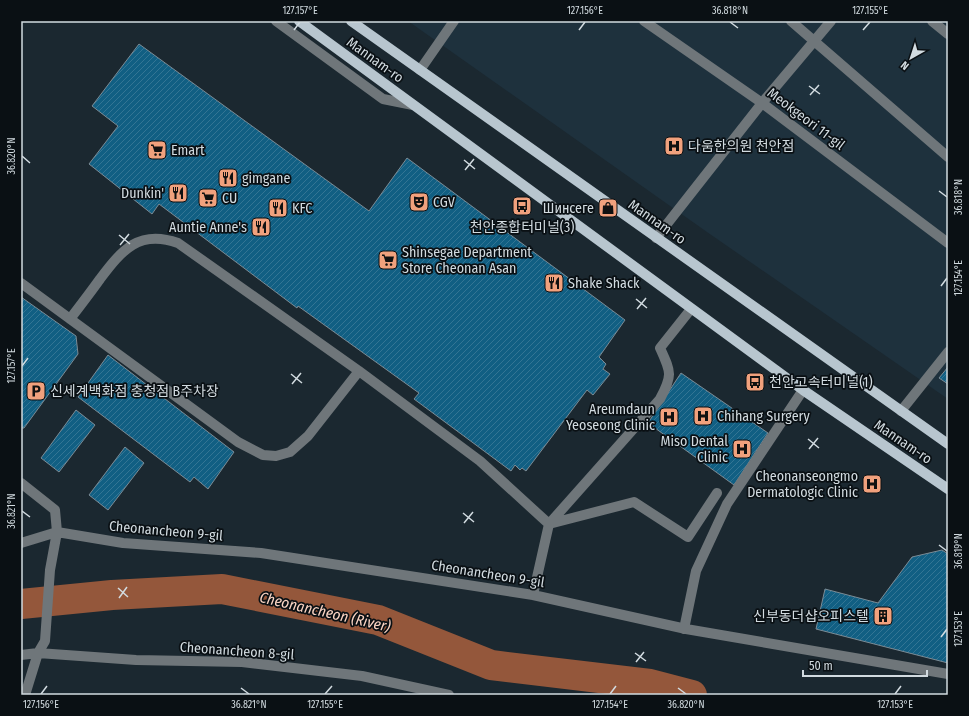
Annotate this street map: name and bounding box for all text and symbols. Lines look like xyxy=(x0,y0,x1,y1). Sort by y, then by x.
text: 127.157°E xyxy=(282,5,318,17)
text: 127.156°E xyxy=(567,5,603,17)
text: 36.818°N xyxy=(712,5,748,17)
text: 127.155°E xyxy=(852,5,888,17)
street label: Mannam-ro xyxy=(343,34,407,86)
north arrow xyxy=(891,38,931,78)
text: N xyxy=(898,58,912,73)
street label: Meokgeori 11-gil xyxy=(764,84,848,154)
hospital icon: 다움한의원 천안점 xyxy=(663,135,685,157)
text: 36.820°N xyxy=(6,138,18,174)
place label: 다움한의원 천안점 xyxy=(688,138,794,155)
supermarket icon: Emart xyxy=(146,139,168,161)
place label: Emart xyxy=(171,142,205,159)
restaurant icon: gimgane xyxy=(217,167,239,189)
place label: gimgane xyxy=(242,170,290,187)
text: 36.818°N xyxy=(953,179,965,215)
restaurant icon: Dunkin' xyxy=(167,182,189,204)
place label: Dunkin' xyxy=(121,185,164,202)
supermarket icon: CU xyxy=(197,187,219,209)
place label: CU xyxy=(222,190,237,207)
theatre icon: CGV xyxy=(408,191,430,213)
place label: CGV xyxy=(433,194,456,211)
bus stop icon: 천안종합터미널(3) xyxy=(511,195,533,217)
street label: Mannam-ro xyxy=(625,196,689,248)
restaurant icon: KFC xyxy=(267,197,289,219)
shop icon: Шинсеге xyxy=(597,197,619,219)
place label: KFC xyxy=(292,200,312,217)
place label: Шинсеге xyxy=(543,200,594,217)
restaurant icon: Auntie Anne's xyxy=(250,216,272,238)
place label: Auntie Anne's xyxy=(169,219,247,236)
place label: 천안종합터미널(3) xyxy=(470,219,574,236)
place label: Shinsegae Department Store Cheonan Asan xyxy=(402,244,532,277)
supermarket icon: Shinsegae Department Store Cheonan Asan xyxy=(377,249,399,271)
text: 127.154°E xyxy=(953,260,965,296)
restaurant icon: Shake Shack xyxy=(543,272,565,294)
place label: Shake Shack xyxy=(568,275,640,292)
text: 127.157°E xyxy=(6,348,18,384)
bus stop icon: 천안고속터미널(1) xyxy=(744,371,766,393)
place label: 천안고속터미널(1) xyxy=(769,374,873,391)
parking icon: 신세계백화점 충청점 B주차장 xyxy=(25,380,47,402)
place label: 신세계백화점 충청점 B주차장 xyxy=(50,383,219,400)
place label: Areumdaun Yeoseong Clinic xyxy=(566,401,655,434)
hospital icon: Chihang Surgery xyxy=(692,405,714,427)
hospital icon: Areumdaun Yeoseong Clinic xyxy=(658,406,680,428)
place label: Chihang Surgery xyxy=(717,408,810,425)
street label: Mannam-ro xyxy=(871,416,935,468)
place label: Miso Dental Clinic xyxy=(661,433,728,466)
hospital icon: Miso Dental Clinic xyxy=(731,438,753,460)
place label: Cheonanseongmo Dermatologic Clinic xyxy=(747,468,858,501)
hospital icon: Cheonanseongmo Dermatologic Clinic xyxy=(861,473,883,495)
text: 36.821°N xyxy=(6,493,18,529)
street label: Cheonancheon 9-gil xyxy=(108,518,224,544)
text: 36.819°N xyxy=(953,533,965,569)
street label: Cheonancheon 9-gil xyxy=(430,557,546,591)
water label: Cheonancheon (River) xyxy=(258,588,393,636)
building icon: 신부동더샵오피스텔 xyxy=(872,605,894,627)
place label: 신부동더샵오피스텔 xyxy=(753,608,869,625)
text: 127.153°E xyxy=(953,611,965,647)
street label: Cheonancheon 8-gil xyxy=(179,639,295,663)
scale bar xyxy=(803,652,927,678)
text: 50 m xyxy=(809,659,833,673)
text: 127.156°E xyxy=(23,699,59,711)
text: 36.821°N xyxy=(231,699,267,711)
text: 127.155°E xyxy=(307,699,343,711)
text: 127.154°E xyxy=(592,699,628,711)
text: 36.820°N xyxy=(668,699,704,711)
text: 127.153°E xyxy=(877,699,913,711)

